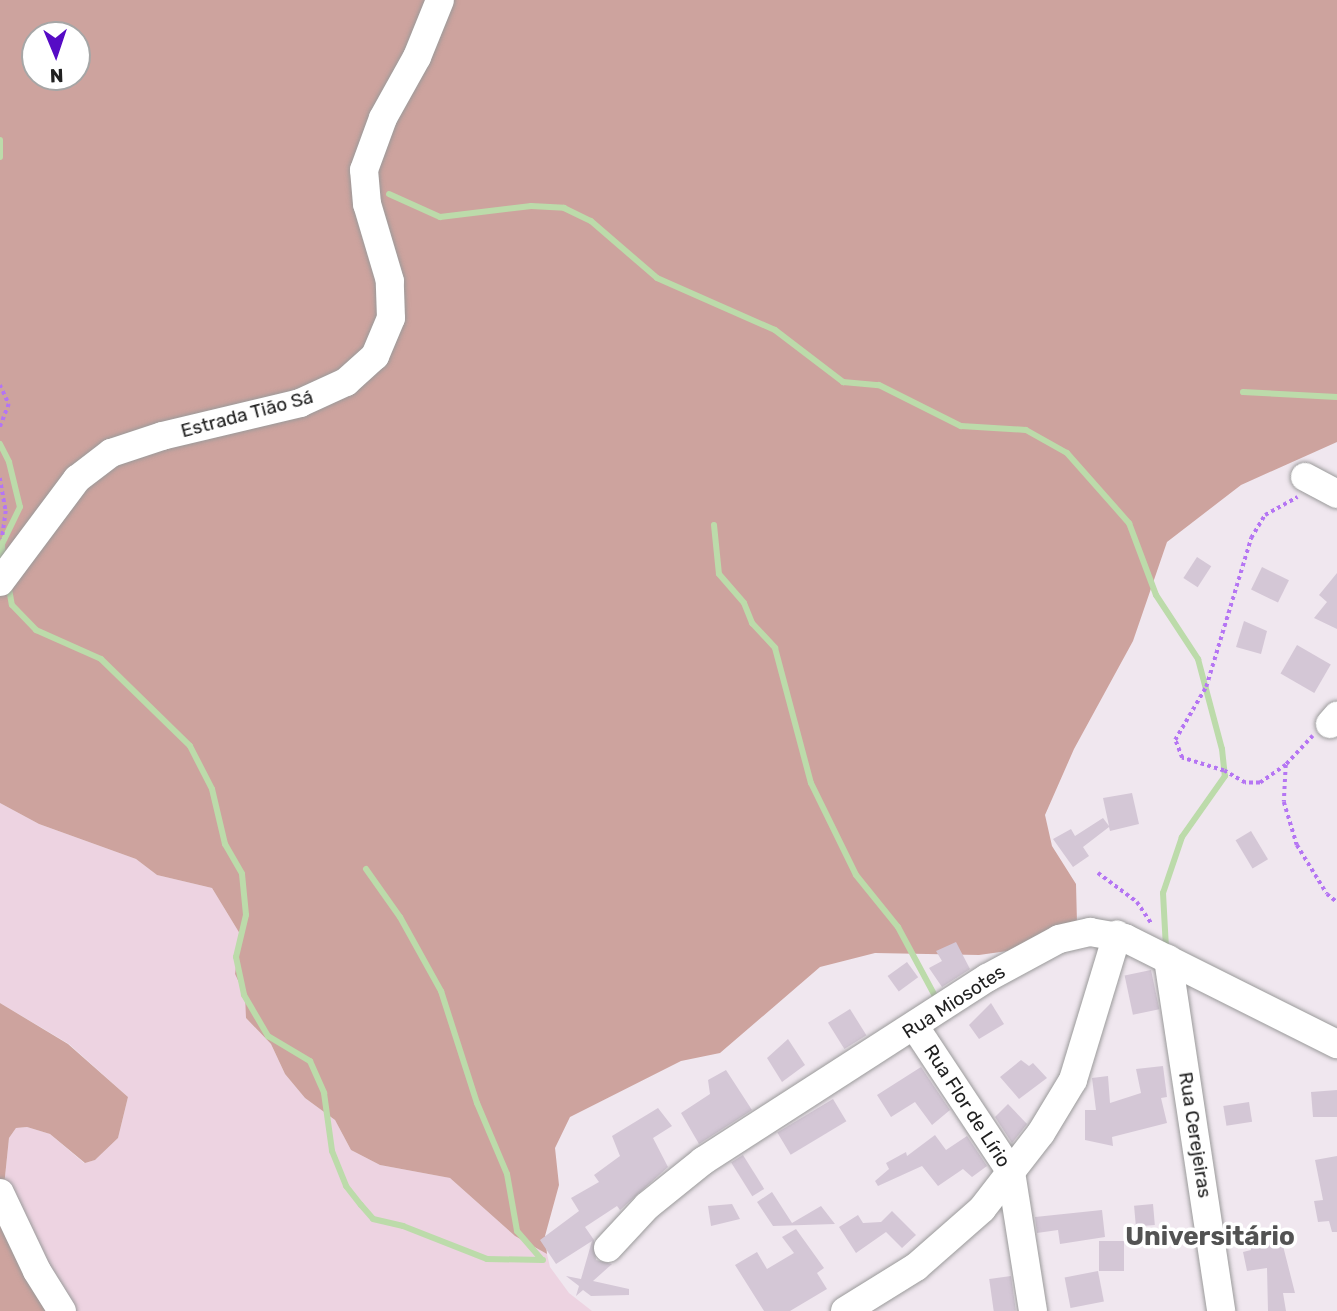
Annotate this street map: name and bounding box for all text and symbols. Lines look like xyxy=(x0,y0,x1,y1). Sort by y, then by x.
north arrow xyxy=(21,21,91,91)
text: N xyxy=(49,64,64,87)
street label: Estrada Tião Sá xyxy=(178,385,316,443)
street label: Rua Miosotes xyxy=(898,960,1010,1044)
street label: Rua Flor de Lírio xyxy=(919,1040,1015,1172)
street label: Rua Cerejeiras xyxy=(1174,1070,1216,1200)
district label: Universitário xyxy=(1125,1221,1295,1253)

